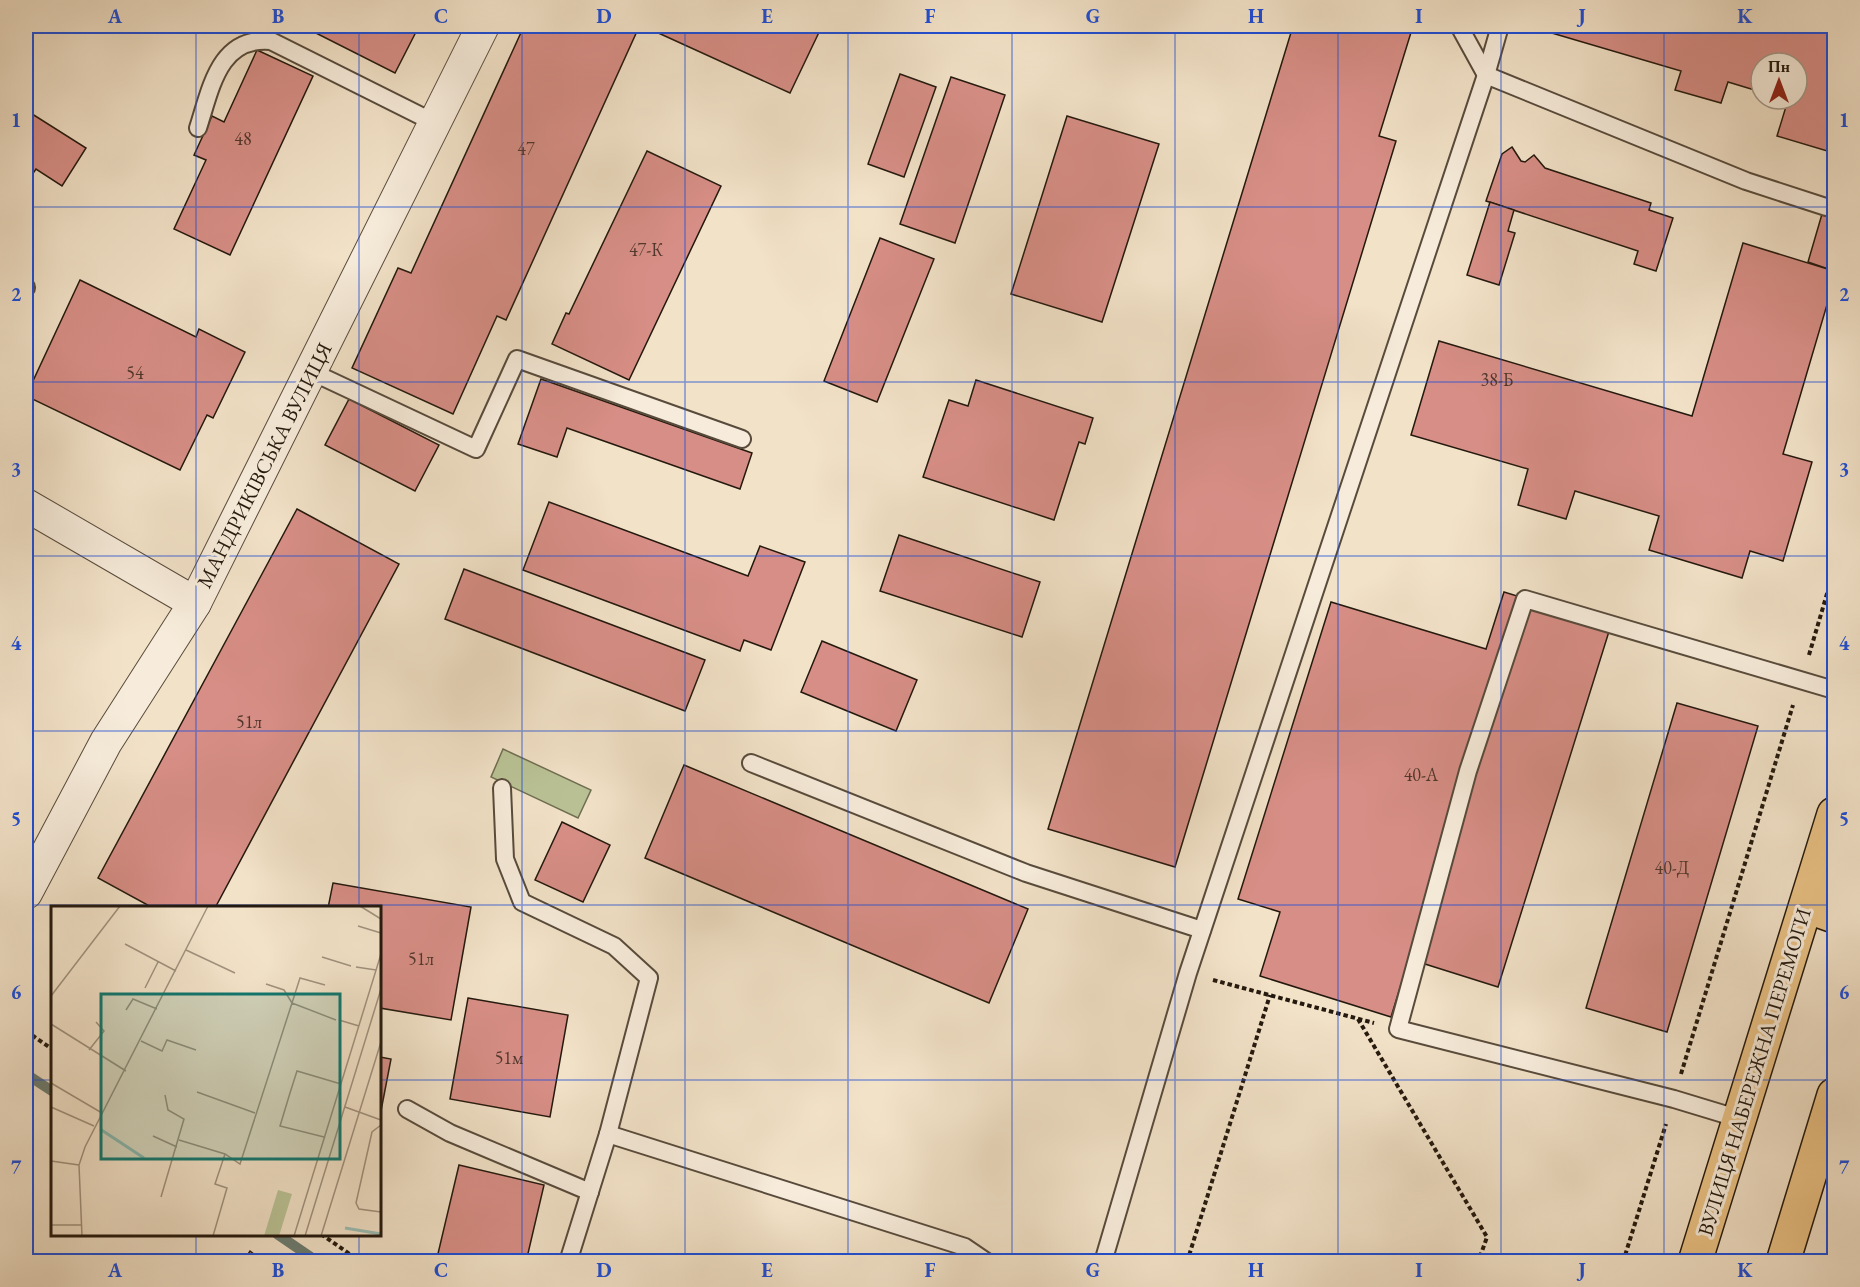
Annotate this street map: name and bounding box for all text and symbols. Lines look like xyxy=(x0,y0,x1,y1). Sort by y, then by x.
text: A xyxy=(107,3,123,29)
text: B xyxy=(272,3,284,29)
text: C xyxy=(434,3,448,29)
text: D xyxy=(596,3,612,29)
text: E xyxy=(761,3,773,29)
text: F xyxy=(925,3,936,29)
text: G xyxy=(1086,3,1100,29)
text: H xyxy=(1248,3,1264,29)
text: I xyxy=(1415,3,1423,29)
text: J xyxy=(1576,3,1586,29)
text: K xyxy=(1737,3,1753,29)
north arrow xyxy=(1749,51,1809,111)
text: Пн xyxy=(1768,56,1790,77)
text: 1 xyxy=(11,107,21,133)
text: 1 xyxy=(1839,107,1849,133)
house number: 48 xyxy=(234,127,252,150)
house number: 47 xyxy=(517,137,535,160)
house number: 47-К xyxy=(629,238,663,261)
text: 2 xyxy=(11,281,22,307)
text: 2 xyxy=(1839,281,1850,307)
street label: МАНДРИКІВСЬКА ВУЛИЦЯ xyxy=(190,338,338,592)
house number: 54 xyxy=(126,361,144,384)
house number: 38-Б xyxy=(1481,368,1513,391)
text: 3 xyxy=(11,456,21,482)
text: 3 xyxy=(1839,456,1849,482)
text: 4 xyxy=(11,630,22,656)
text: 4 xyxy=(1839,630,1850,656)
house number: 51л xyxy=(236,710,262,733)
house number: 40-А xyxy=(1404,763,1439,786)
text: 5 xyxy=(11,805,21,831)
text: 5 xyxy=(1839,805,1849,831)
house number: 40-Д xyxy=(1655,856,1689,879)
street label: ВУЛИЦЯ НАБЕРЕЖНА ПЕРЕМОГИ xyxy=(1691,905,1817,1239)
inset map xyxy=(51,906,381,1236)
house number: 51л xyxy=(408,947,434,970)
text: 6 xyxy=(11,979,22,1005)
text: 6 xyxy=(1839,979,1850,1005)
house number: 51м xyxy=(495,1046,524,1069)
text: 7 xyxy=(11,1154,22,1180)
text: 7 xyxy=(1839,1154,1850,1180)
text: A xyxy=(107,1257,123,1283)
text: B xyxy=(272,1257,284,1283)
text: C xyxy=(434,1257,448,1283)
text: D xyxy=(596,1257,612,1283)
text: E xyxy=(761,1257,773,1283)
text: F xyxy=(925,1257,936,1283)
text: G xyxy=(1086,1257,1100,1283)
text: H xyxy=(1248,1257,1264,1283)
text: I xyxy=(1415,1257,1423,1283)
text: J xyxy=(1576,1257,1586,1283)
text: K xyxy=(1737,1257,1753,1283)

